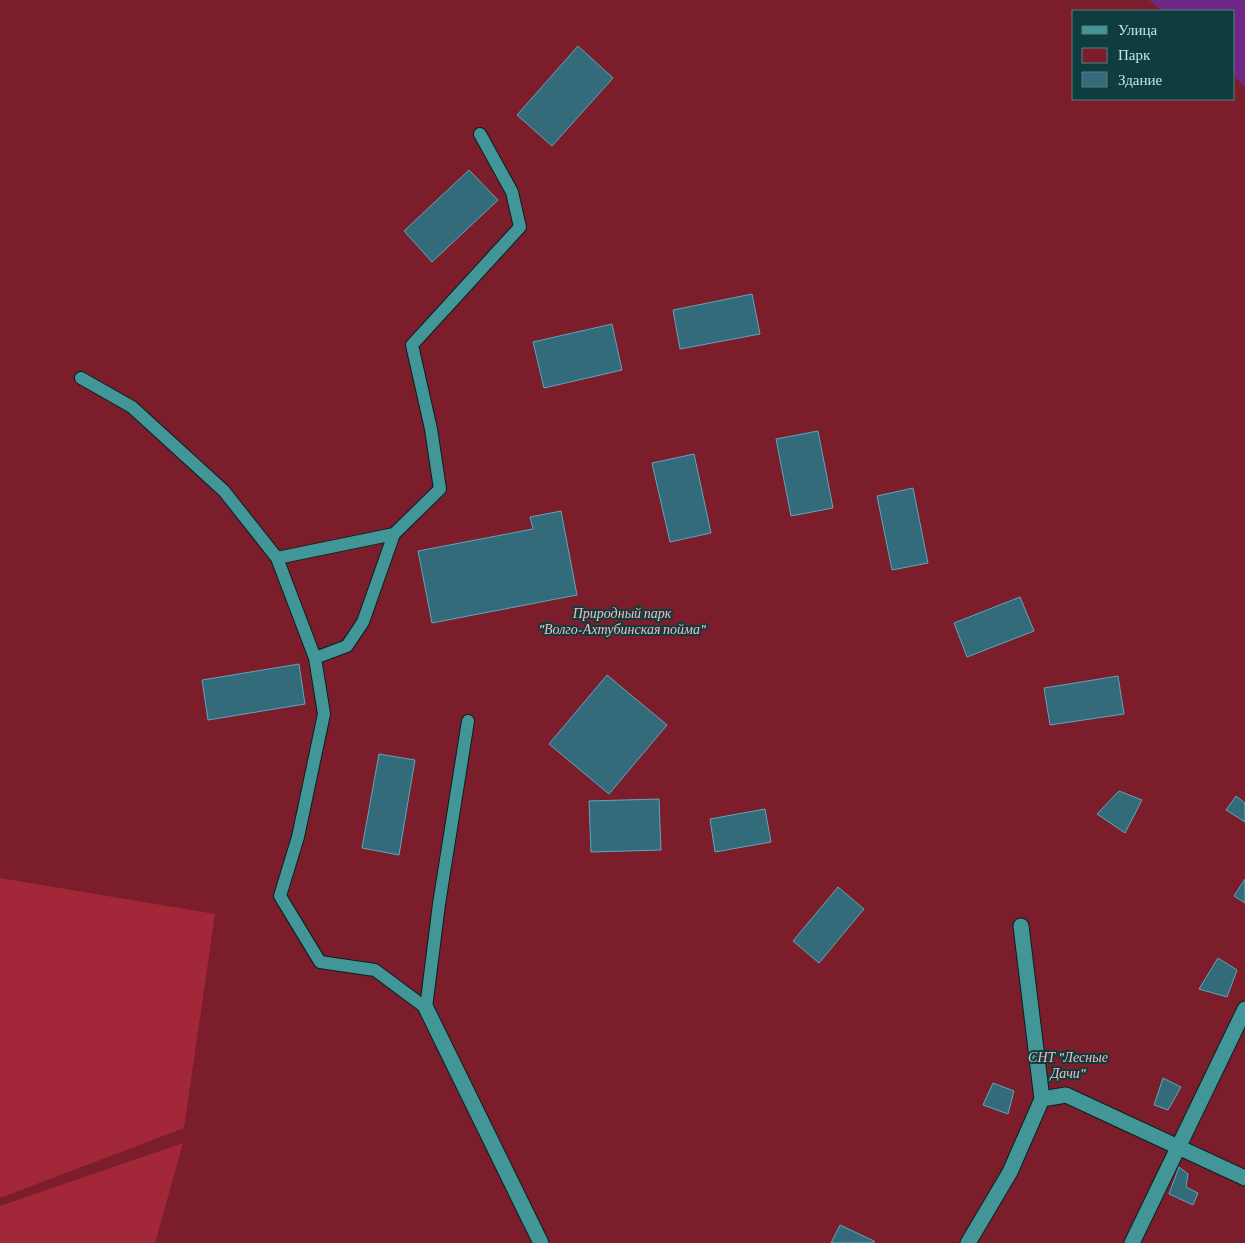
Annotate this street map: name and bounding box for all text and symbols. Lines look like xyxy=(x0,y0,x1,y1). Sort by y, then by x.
legend xyxy=(1072,10,1235,100)
text: Улица xyxy=(1118,22,1157,38)
text: Парк xyxy=(1118,47,1151,63)
text: Здание xyxy=(1118,72,1162,88)
park label: Природный парк "Волго-Ахтубинская пойма" xyxy=(538,605,707,637)
park label: СНТ "Лесные Дачи" xyxy=(1028,1049,1108,1081)

